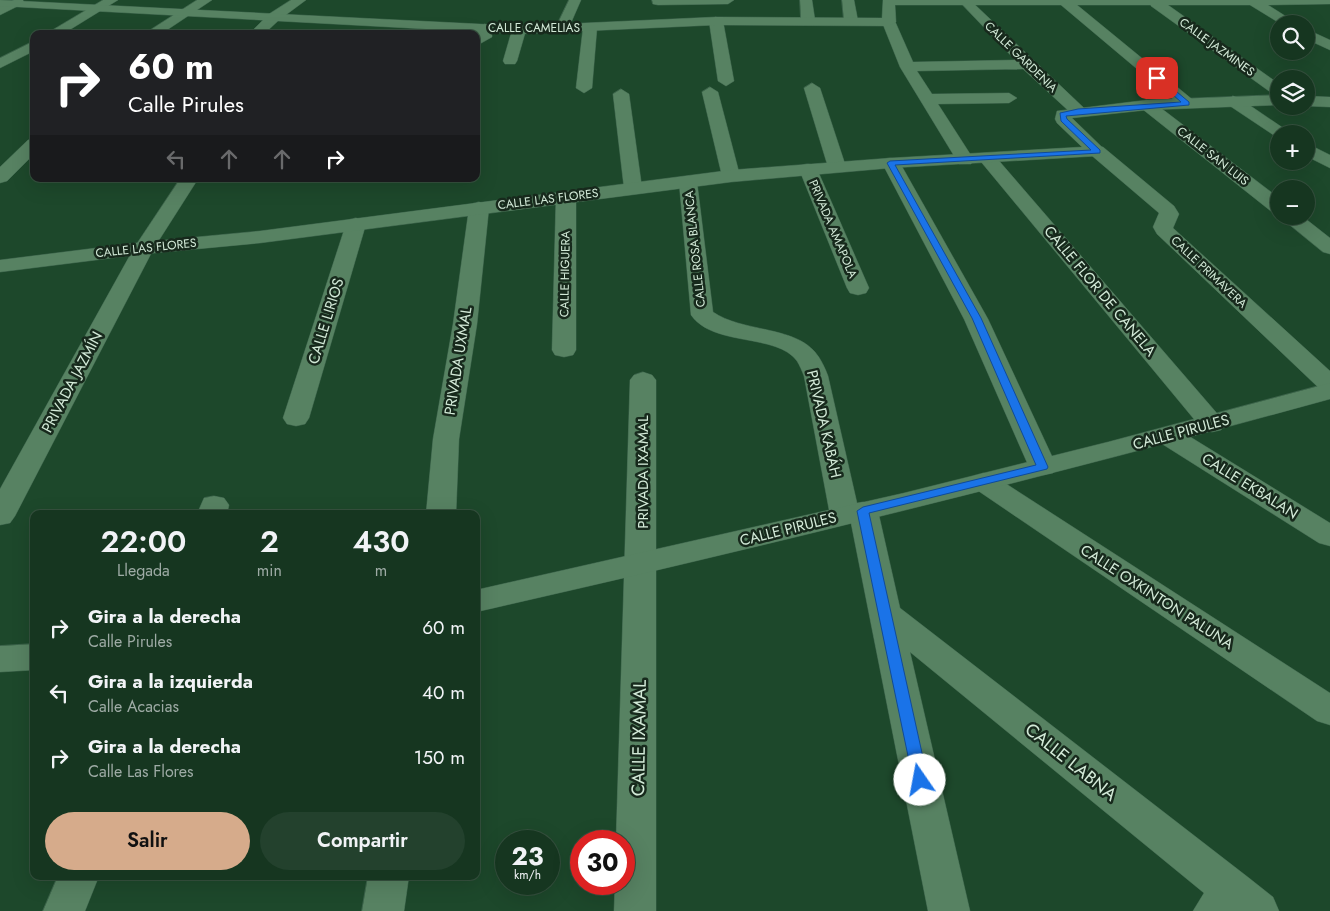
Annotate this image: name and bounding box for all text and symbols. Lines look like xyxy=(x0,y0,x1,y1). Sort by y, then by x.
street label: CALLE JAZMINES xyxy=(1176,13,1259,81)
map controls xyxy=(1270,15,1315,225)
button: search xyxy=(1270,15,1315,60)
street label: CALLE GARDENIA xyxy=(980,17,1062,97)
street label: CALLE CAMELIAS xyxy=(488,19,580,37)
text: 60 m xyxy=(128,42,214,92)
icon: right xyxy=(45,50,110,115)
pin xyxy=(1136,57,1178,99)
icon: arrive xyxy=(1143,64,1171,92)
button: layers xyxy=(1270,70,1315,115)
text: Calle Pirules xyxy=(128,88,244,120)
street label: CALLE SAN LUIS xyxy=(1173,122,1253,190)
button: + xyxy=(1270,125,1315,170)
icon: left xyxy=(162,145,190,173)
icon: ahead xyxy=(215,145,243,173)
icon: ahead xyxy=(268,145,296,173)
icon: right xyxy=(321,145,349,173)
street label: PRIVADA AMAPOLA xyxy=(804,177,862,281)
button: − xyxy=(1270,180,1315,225)
street label: CALLE LAS FLORES xyxy=(497,184,600,214)
street label: CALLE ROSA BLANCA xyxy=(680,190,710,308)
street label: CALLE FLOR DE CANELA xyxy=(1039,221,1161,361)
street label: CALLE HIGUERA xyxy=(555,231,575,317)
street label: CALLE PRIMAVERA xyxy=(1167,232,1251,312)
street label: CALLE LAS FLORES xyxy=(95,234,198,262)
street label: CALLE LIRIOS xyxy=(303,275,349,367)
street label: PRIVADA UXMAL xyxy=(439,305,477,417)
street label: PRIVADA JAZMÍN xyxy=(36,327,108,437)
street label: PRIVADA KABÁH xyxy=(801,368,847,480)
street label: CALLE PIRULES xyxy=(1130,409,1232,455)
street label: PRIVADA IXAMAL xyxy=(632,415,654,529)
street label: CALLE EKBALAN xyxy=(1198,448,1302,524)
street label: CALLE PIRULES xyxy=(737,506,839,552)
text: 22:00 xyxy=(101,520,186,563)
text: 2 xyxy=(260,520,279,563)
text: 430 xyxy=(352,520,409,563)
street label: CALLE OXKINTON PALUNA xyxy=(1076,539,1238,655)
text: Llegada xyxy=(117,559,170,582)
text: min xyxy=(257,559,282,582)
text: m xyxy=(375,559,387,582)
text: Gira a la derecha xyxy=(88,603,241,630)
icon: right xyxy=(45,614,73,642)
text: 60 m xyxy=(422,614,465,641)
text: Calle Pirules xyxy=(88,630,172,653)
text: Gira a la izquierda xyxy=(88,668,253,695)
icon: left xyxy=(45,679,73,707)
text: 40 m xyxy=(422,679,465,706)
street label: CALLE IXAMAL xyxy=(625,680,653,796)
text: Calle Acacias xyxy=(88,695,179,718)
street label: CALLE LABNA xyxy=(1019,717,1123,807)
text: Gira a la derecha xyxy=(88,733,241,760)
icon: right xyxy=(45,744,73,772)
text: 150 m xyxy=(414,744,465,771)
position arrow xyxy=(893,753,945,805)
text: Calle Las Flores xyxy=(88,760,194,783)
button: Salir xyxy=(45,812,250,870)
button: Compartir xyxy=(260,812,465,870)
speed limit sign: 30 xyxy=(570,830,635,895)
text: 23 xyxy=(512,838,543,874)
text: km/h xyxy=(514,866,541,884)

